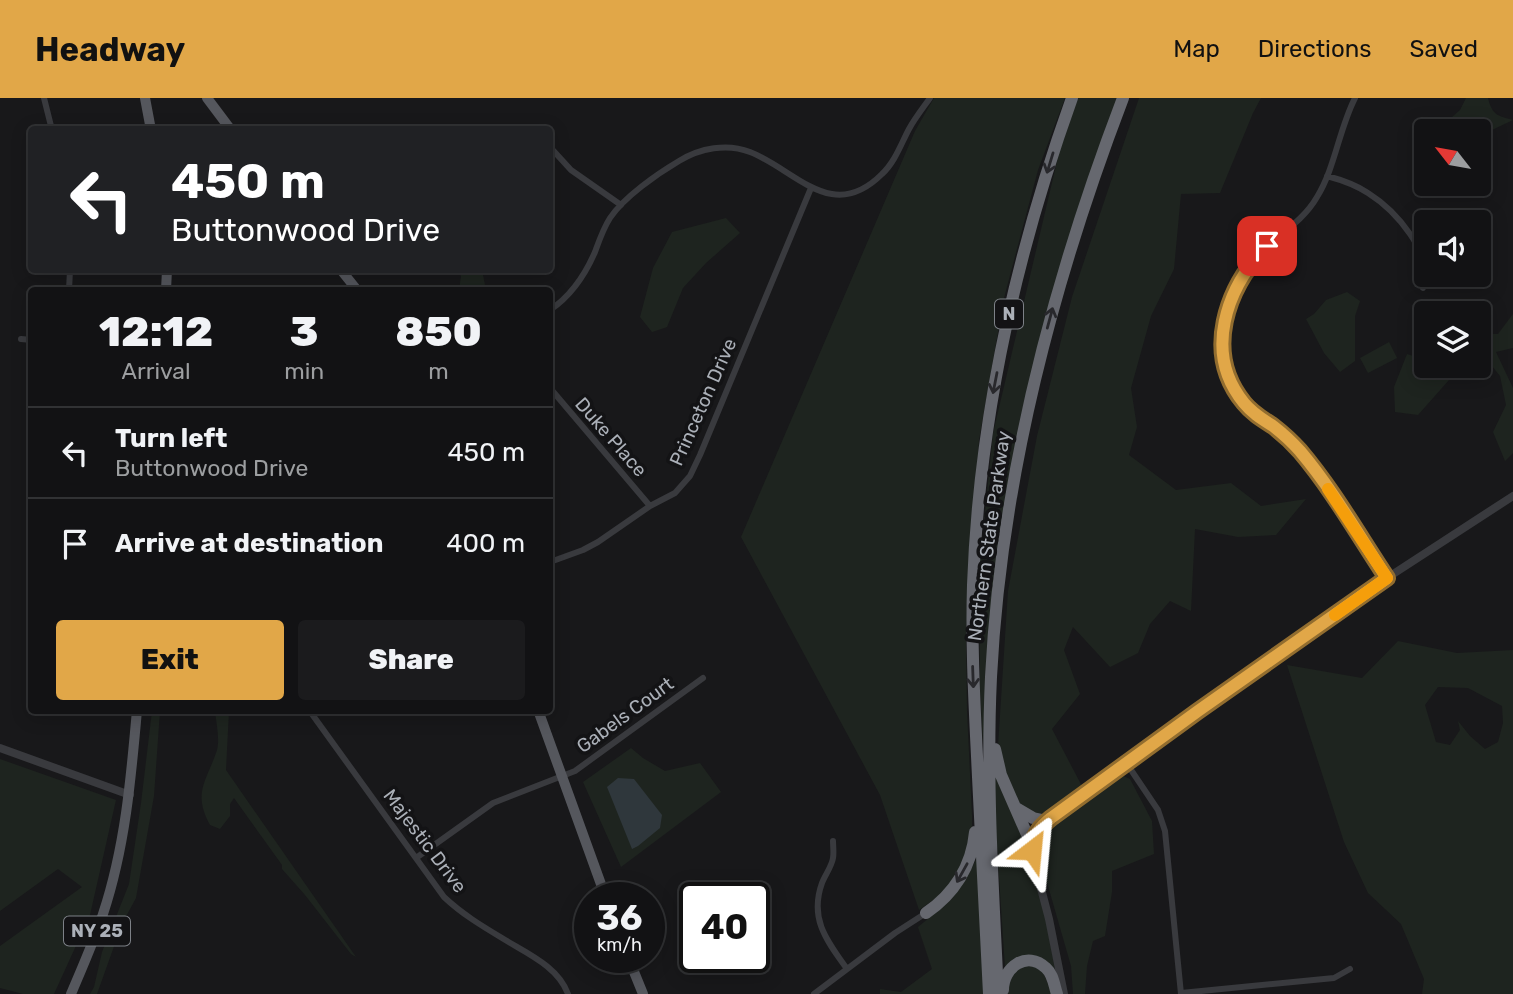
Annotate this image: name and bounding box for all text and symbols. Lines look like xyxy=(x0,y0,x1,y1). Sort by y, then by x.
text: Headway xyxy=(35,30,185,69)
text: Map xyxy=(1173,35,1220,63)
text: Directions xyxy=(1258,35,1371,63)
text: Saved xyxy=(1409,35,1478,63)
north arrow xyxy=(1414,119,1491,196)
map controls xyxy=(1414,119,1491,378)
one-way arrow xyxy=(1043,151,1055,173)
text: 450 m xyxy=(171,152,325,210)
icon: left xyxy=(56,154,147,245)
button: sound xyxy=(1414,210,1491,287)
text: Buttonwood Drive xyxy=(171,211,440,249)
pin xyxy=(1237,216,1297,276)
icon: arrive xyxy=(1248,227,1286,265)
road number: N xyxy=(995,300,1023,328)
button: layers xyxy=(1414,301,1491,378)
text: 12:12 xyxy=(99,307,213,357)
text: 3 xyxy=(290,307,319,357)
text: 850 xyxy=(395,307,482,357)
one-way arrow xyxy=(1044,307,1057,330)
street label: Princeton Drive xyxy=(665,335,741,469)
text: Arrival xyxy=(122,357,191,385)
text: min xyxy=(284,357,324,385)
text: m xyxy=(428,357,449,385)
one-way arrow xyxy=(988,371,1002,394)
street label: Duke Place xyxy=(570,393,652,481)
text: Turn left xyxy=(115,423,227,454)
street label: Northern State Parkway xyxy=(963,429,1015,643)
icon: left xyxy=(56,434,94,472)
text: 450 m xyxy=(447,437,525,468)
text: Buttonwood Drive xyxy=(115,454,308,482)
icon: arrive xyxy=(56,525,94,563)
text: Arrive at destination xyxy=(115,528,383,559)
text: 400 m xyxy=(446,528,525,559)
button: Exit xyxy=(56,620,284,700)
button: Share xyxy=(298,620,525,700)
one-way arrow xyxy=(966,666,980,689)
street label: Gabels Court xyxy=(572,672,678,758)
street label: Majestic Drive xyxy=(379,785,471,897)
position arrow xyxy=(995,813,1069,887)
one-way arrow xyxy=(955,862,969,883)
speed limit sign: 40 xyxy=(679,882,770,973)
text: 36 xyxy=(597,897,642,939)
road number: NY 25 xyxy=(64,916,130,946)
text: km/h xyxy=(597,934,642,956)

